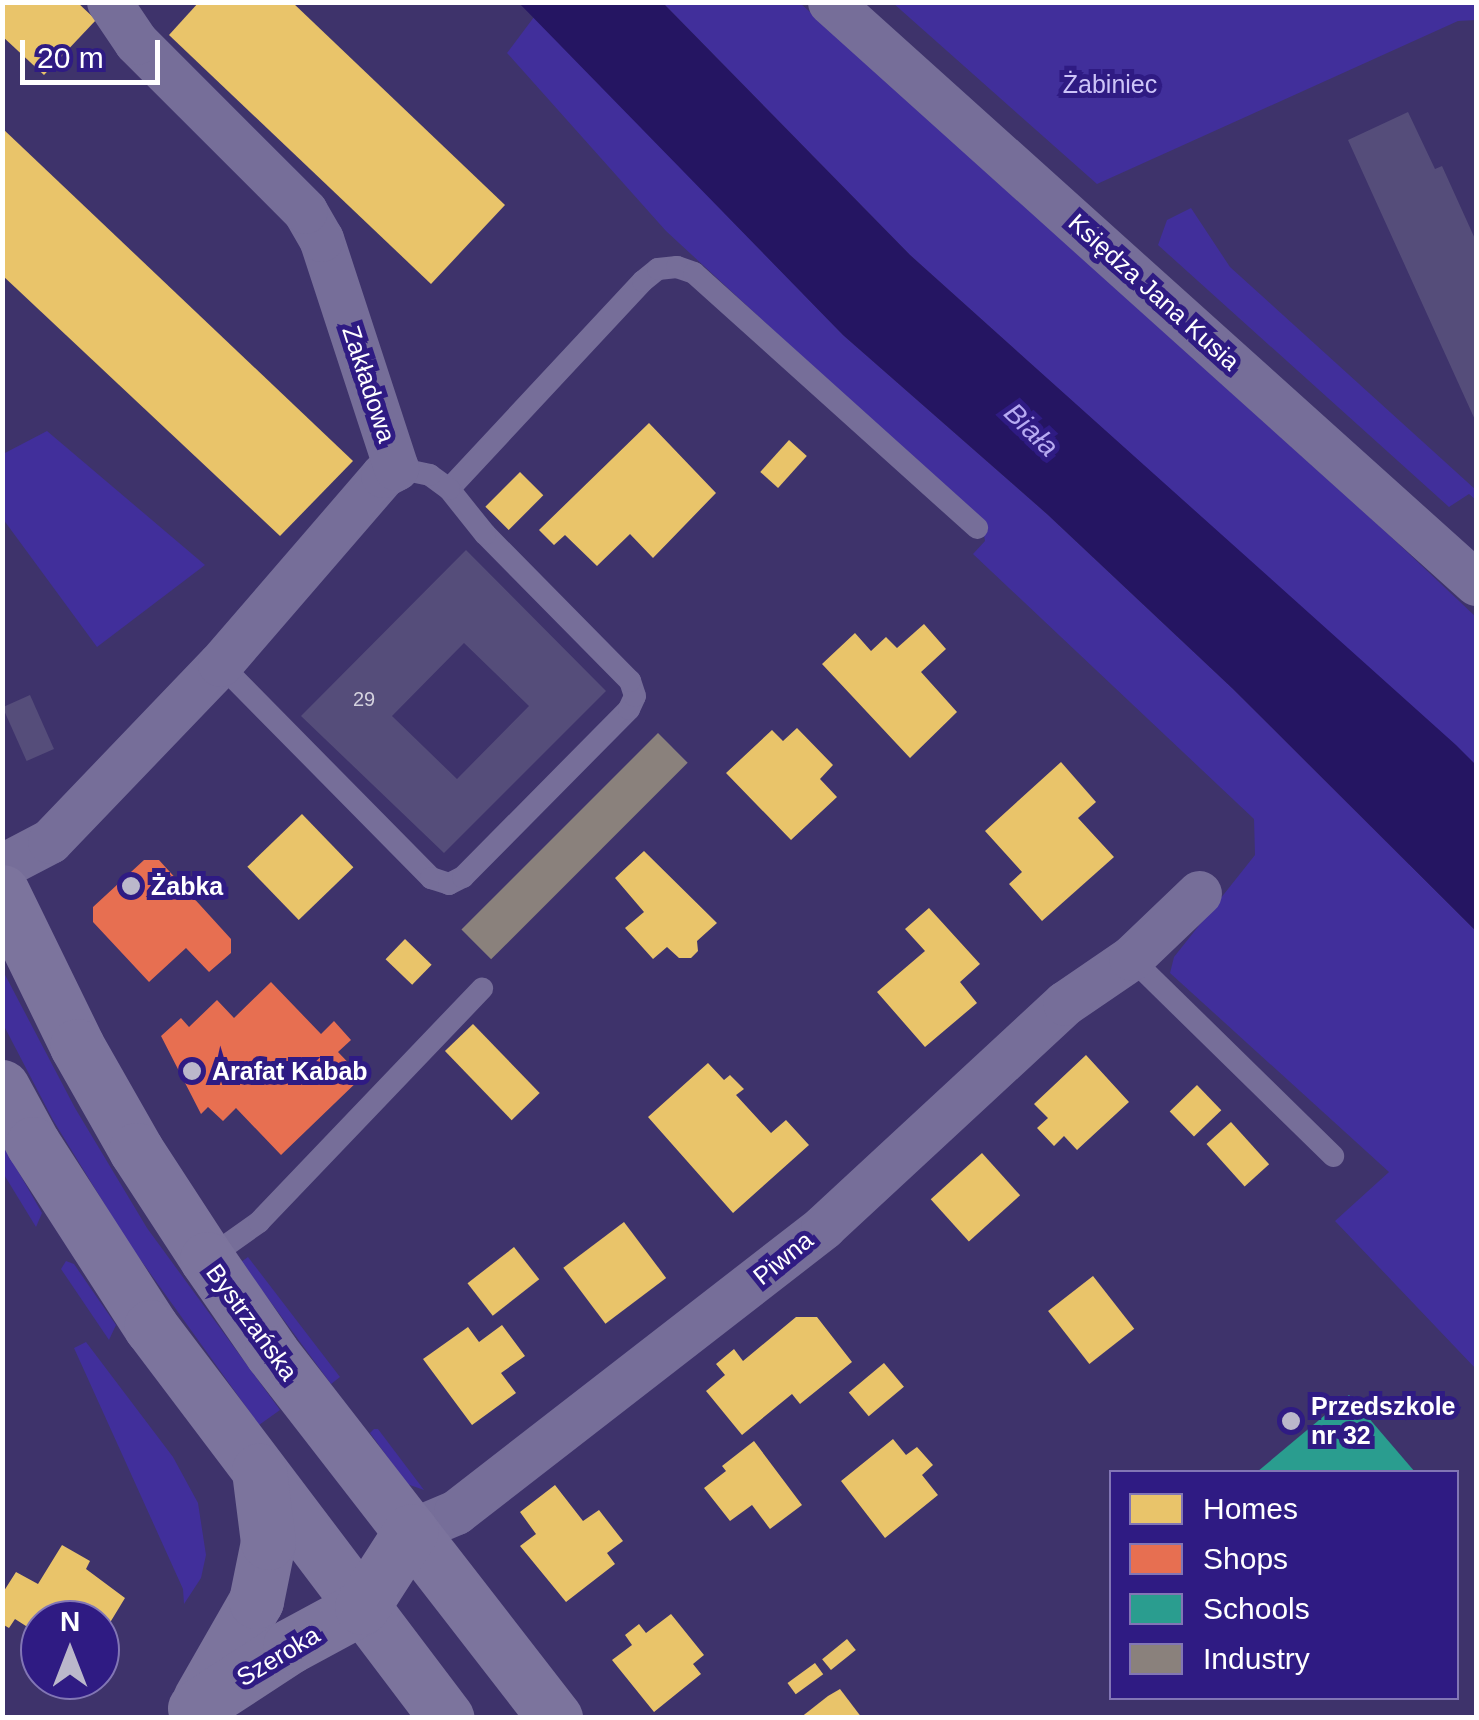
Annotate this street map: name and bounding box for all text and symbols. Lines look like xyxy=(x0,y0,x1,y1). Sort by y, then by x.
scale bar xyxy=(25,20,165,82)
text: 20 m xyxy=(37,41,104,74)
park label: Żabiniec xyxy=(1063,69,1157,99)
street label: Księdza Jana Kusia xyxy=(1062,207,1246,377)
street label: Zakładowa xyxy=(336,322,402,446)
water label: Biała xyxy=(997,396,1065,464)
house number: 29 xyxy=(353,687,375,711)
place label: Żabka xyxy=(151,871,223,901)
marker: Żabka xyxy=(120,875,142,897)
place label: Arafat Kabab xyxy=(212,1056,368,1086)
marker: Arafat Kabab xyxy=(181,1060,203,1082)
street label: Piwna xyxy=(747,1225,819,1291)
street label: Bystrzańska xyxy=(200,1258,304,1386)
place label: Przedszkole nr 32 xyxy=(1311,1392,1456,1451)
marker: Przedszkole nr 32 xyxy=(1280,1410,1302,1432)
legend xyxy=(1109,1470,1459,1700)
text: Homes xyxy=(1203,1492,1298,1525)
text: Shops xyxy=(1203,1542,1288,1575)
text: Schools xyxy=(1203,1592,1310,1625)
north arrow xyxy=(20,1600,120,1700)
text: N xyxy=(60,1606,80,1637)
street label: Szeroka xyxy=(231,1620,325,1692)
text: Industry xyxy=(1203,1642,1310,1675)

